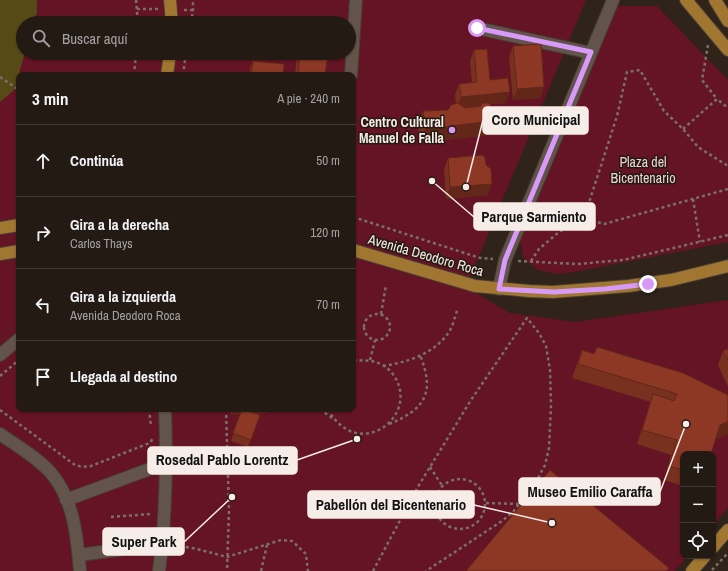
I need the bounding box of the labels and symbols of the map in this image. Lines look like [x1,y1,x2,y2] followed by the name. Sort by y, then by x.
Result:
[468,19,486,37] route start
[483,107,588,134] callout: Coro Municipal
[492,109,580,130] text: Coro Municipal
[359,113,445,147] place label: Centro Cultural Manuel de Falla
[447,125,457,135] marker: Centro Cultural Manuel de Falla
[610,153,676,187] park label: Plaza del Bicentenario
[474,203,595,230] callout: Parque Sarmiento
[481,206,587,227] text: Parque Sarmiento
[365,230,486,280] street label: Avenida Deodoro Roca
[639,275,657,293] route end
[148,447,297,474] callout: Rosedal Pablo Lorentz
[156,449,288,470] text: Rosedal Pablo Lorentz
[519,478,660,505] callout: Museo Emilio Caraffa
[527,481,653,502] text: Museo Emilio Caraffa
[308,491,474,518] callout: Pabellón del Bicentenario
[316,494,466,515] text: Pabellón del Bicentenario
[103,528,184,555] callout: Super Park
[112,531,177,552] text: Super Park

